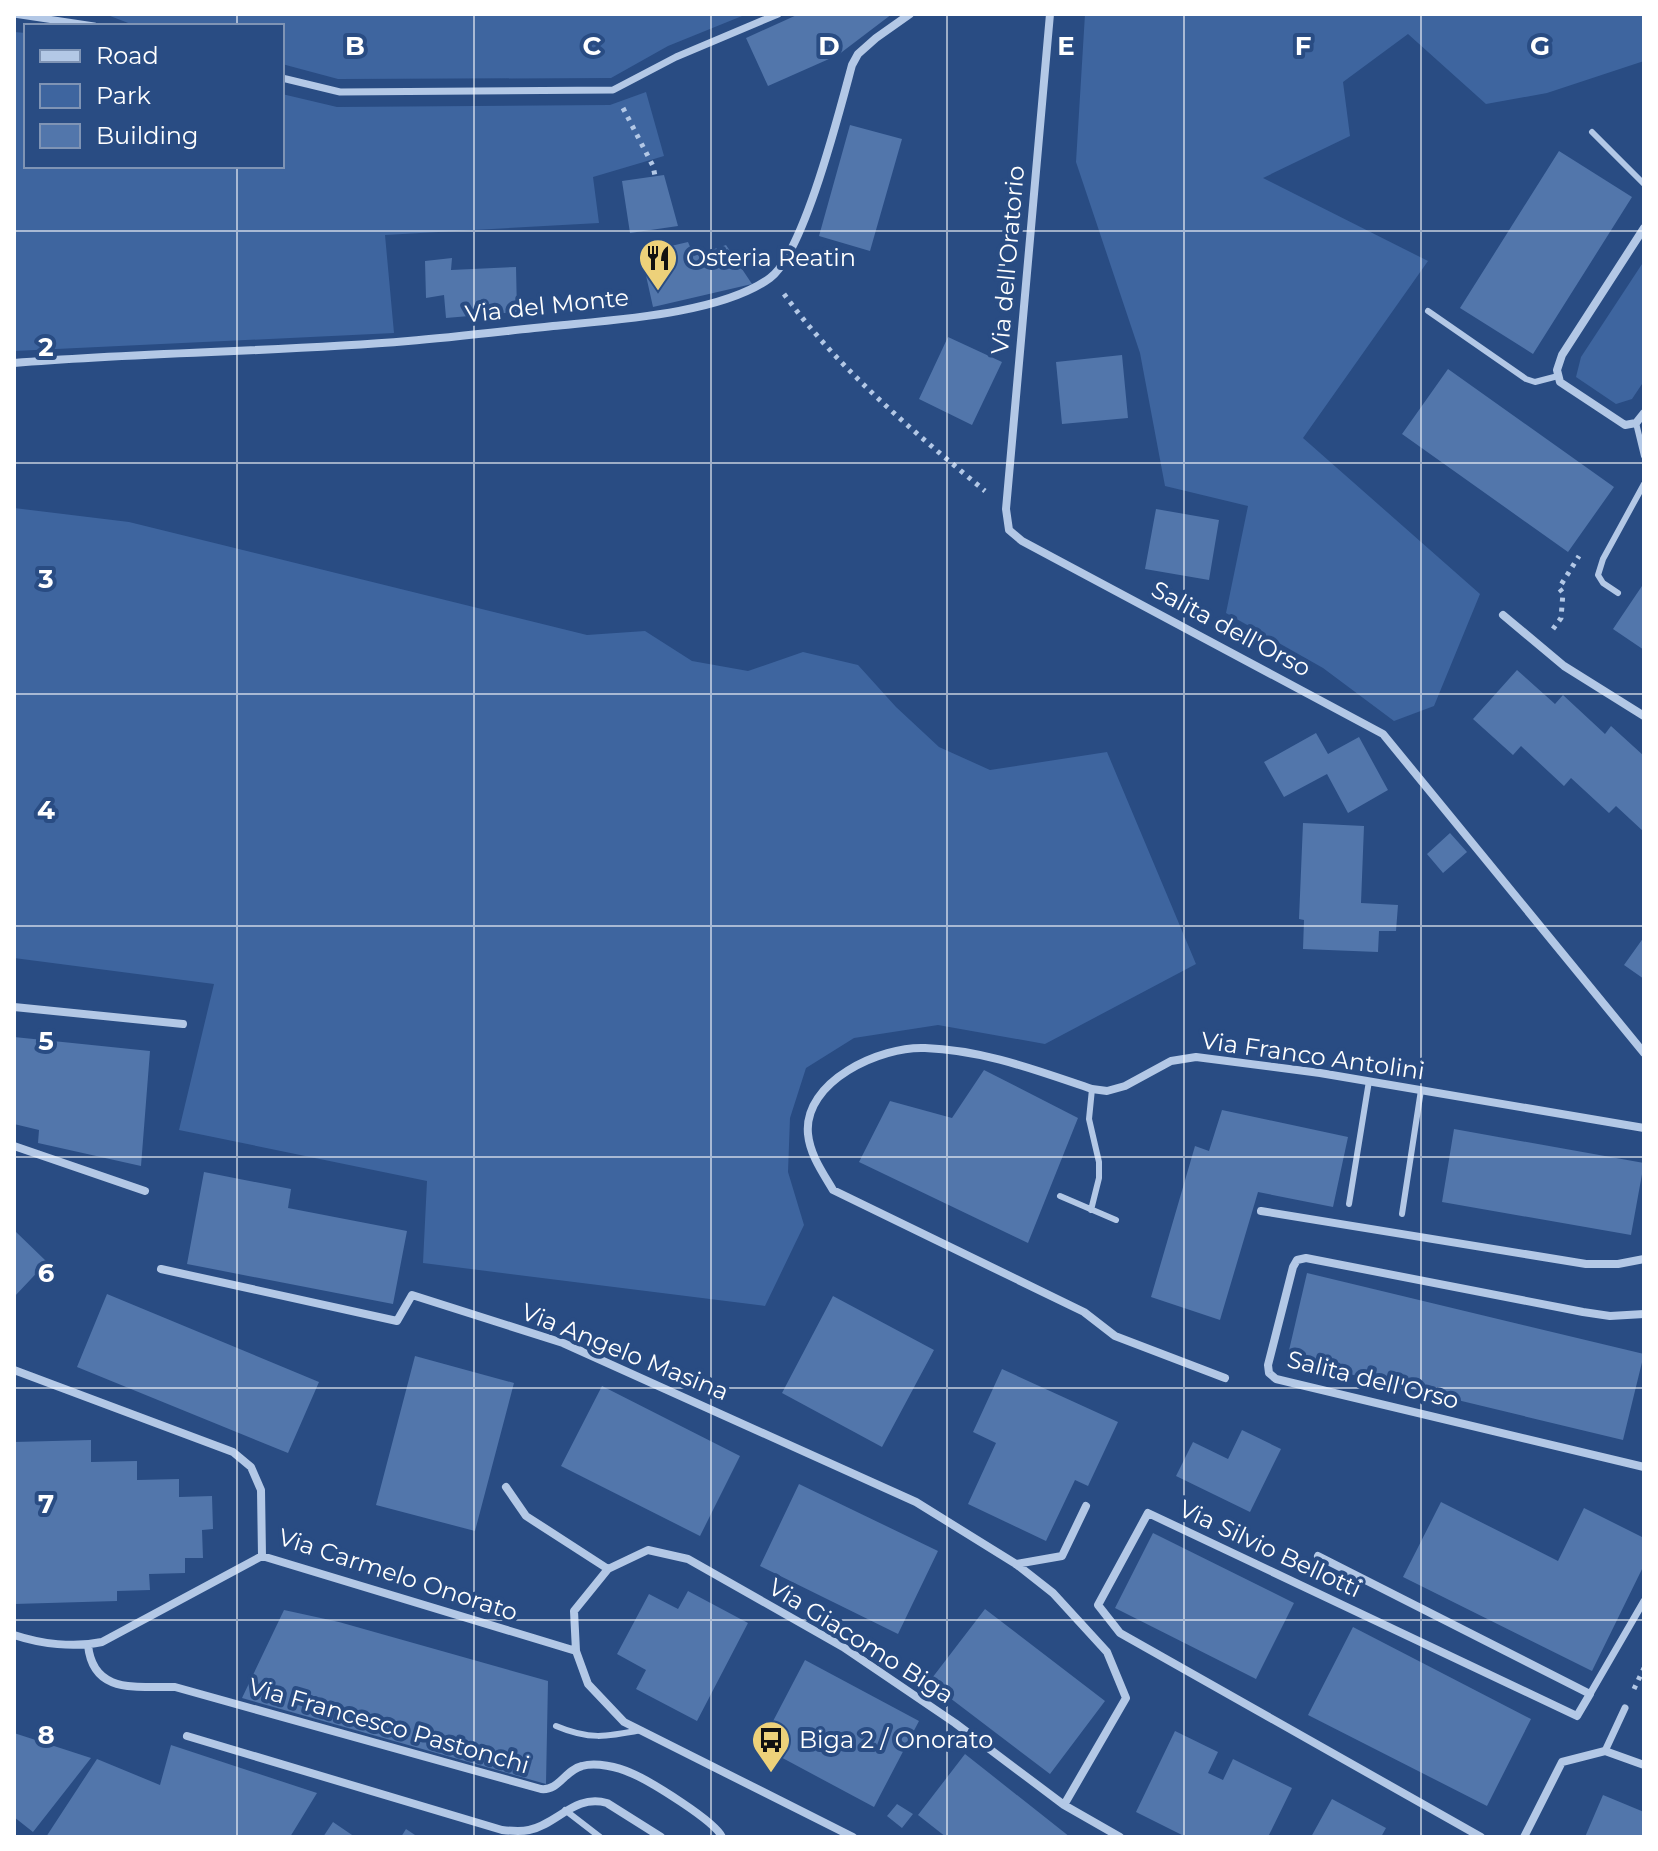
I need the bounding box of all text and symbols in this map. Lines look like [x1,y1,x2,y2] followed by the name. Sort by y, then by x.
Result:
[24,24,284,168] legend
[345,30,365,62] text: B
[583,30,602,62] text: C
[818,30,840,62] text: D
[1057,30,1075,62] text: E
[1295,30,1311,62] text: F
[1530,30,1550,62] text: G
[96,41,159,70] text: Road
[96,81,151,110] text: Park
[96,121,199,150] text: Building
[985,164,1030,356] street label: Via dell'Oratorio
[637,237,679,292] restaurant icon: Osteria Reatin
[686,243,856,272] place label: Osteria Reatin
[464,282,630,329] street label: Via del Monte
[38,331,54,363] text: 2
[37,563,54,595] text: 3
[1147,574,1316,683] street label: Salita dell'Orso
[37,794,55,826] text: 4
[38,1025,54,1057] text: 5
[1200,1025,1427,1086] street label: Via Franco Antolini
[38,1257,55,1289] text: 6
[517,1297,733,1406] street label: Via Angelo Masina
[1284,1344,1462,1415] street label: Salita dell'Orso
[38,1488,54,1520] text: 7
[1174,1494,1366,1604] street label: Via Silvio Bellotti
[275,1522,522,1627] street label: Via Carmelo Onorato
[763,1572,959,1709] street label: Via Giacomo Biga
[245,1672,533,1780] street label: Via Francesco Pastonchi
[37,1719,55,1751] text: 8
[750,1719,792,1774] bus stop icon: Biga 2 / Onorato
[799,1725,993,1754] place label: Biga 2 / Onorato

